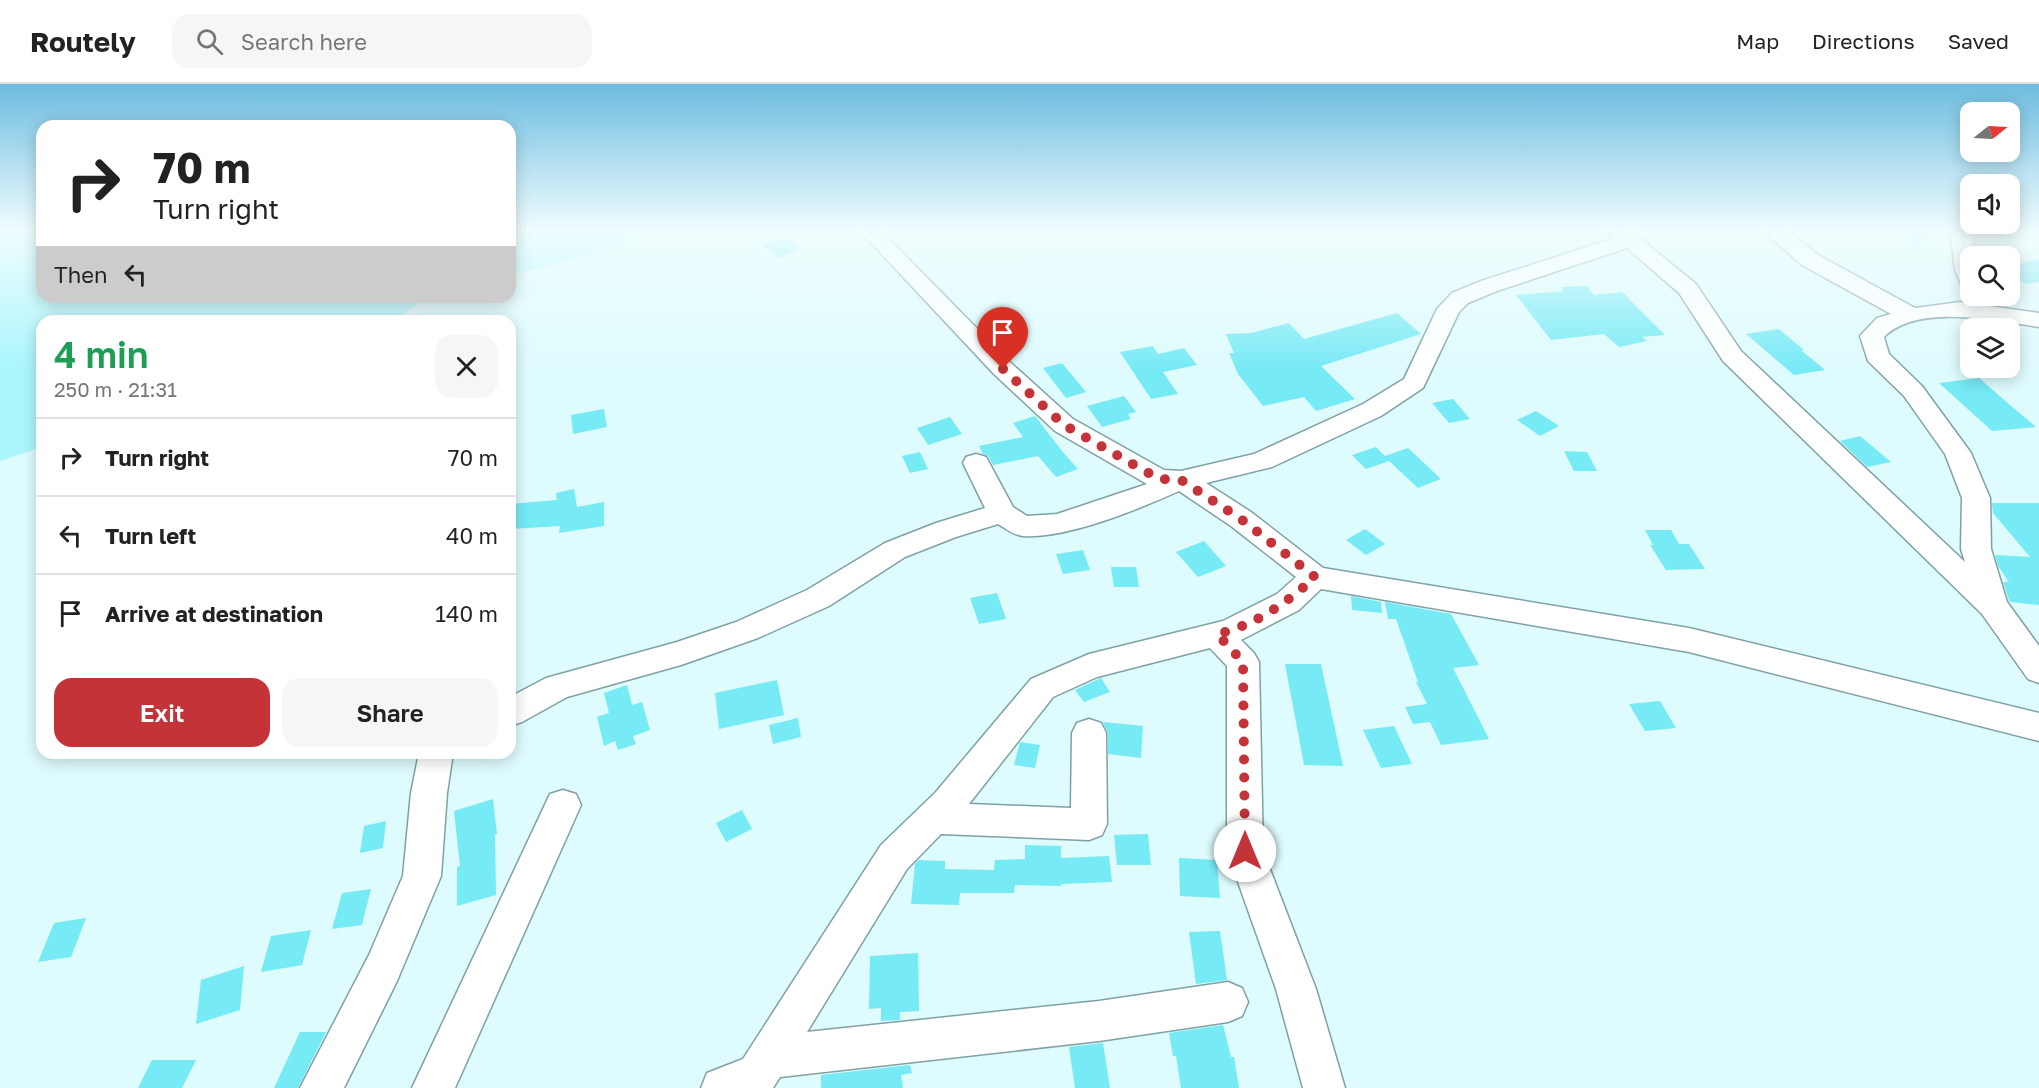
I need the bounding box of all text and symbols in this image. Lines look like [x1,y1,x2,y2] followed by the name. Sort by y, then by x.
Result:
[172,14,592,68] search box
[30,25,136,58] text: Routely
[193,25,226,58] icon: search
[241,28,367,55] text: Search here
[1736,28,1779,54] text: Map
[1812,28,1915,54] text: Directions
[1948,28,2009,54] text: Saved
[1960,102,2020,162] north arrow
[1960,102,2020,378] map controls
[153,142,250,192] text: 70 m
[54,144,132,222] icon: right
[1960,174,2020,234] button: sound
[153,193,279,225] text: Turn right
[1960,246,2020,306] button: search
[119,258,152,291] icon: left
[54,261,107,288] text: Then
[977,307,1028,369] pin
[986,316,1019,349] icon: arrive
[1960,318,2020,378] button: layers
[54,333,149,376] text: 4 min
[435,335,498,398] button: close
[54,377,177,401] text: 250 m · 21:31
[54,441,87,474] icon: right
[105,444,209,471] text: Turn right
[448,444,498,471] text: 70 m
[54,519,87,552] icon: left
[105,522,196,549] text: Turn left
[446,522,498,549] text: 40 m
[54,597,87,630] icon: arrive
[105,600,323,627] text: Arrive at destination
[435,600,498,627] text: 140 m
[54,678,270,747] button: Exit
[282,678,498,747] button: Share
[1213,819,1277,883] position arrow

